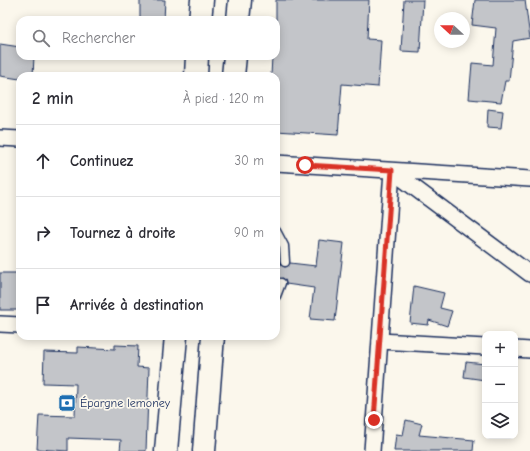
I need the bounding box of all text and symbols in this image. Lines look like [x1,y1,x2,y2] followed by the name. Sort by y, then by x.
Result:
[434,12,470,48] north arrow
[16,16,280,60] search box
[30,27,52,49] icon: search
[62,29,135,47] text: Rechercher
[32,89,73,108] text: 2 min
[183,91,264,106] text: À pied · 120 m
[32,150,54,172] icon: ahead
[70,152,133,170] text: Continuez
[234,153,264,168] text: 30 m
[296,156,314,174] route start
[32,222,54,244] icon: right
[70,224,175,242] text: Tournez à droite
[234,225,264,240] text: 90 m
[32,294,54,316] icon: arrive
[70,296,204,314] text: Arrivée à destination
[482,331,518,439] map controls
[482,331,518,367] button: +
[482,367,518,403] button: −
[57,393,77,413] bank icon: Épargne lemoney
[80,396,171,410] place label: Épargne lemoney
[482,403,518,439] button: layers
[365,411,383,429] route end

